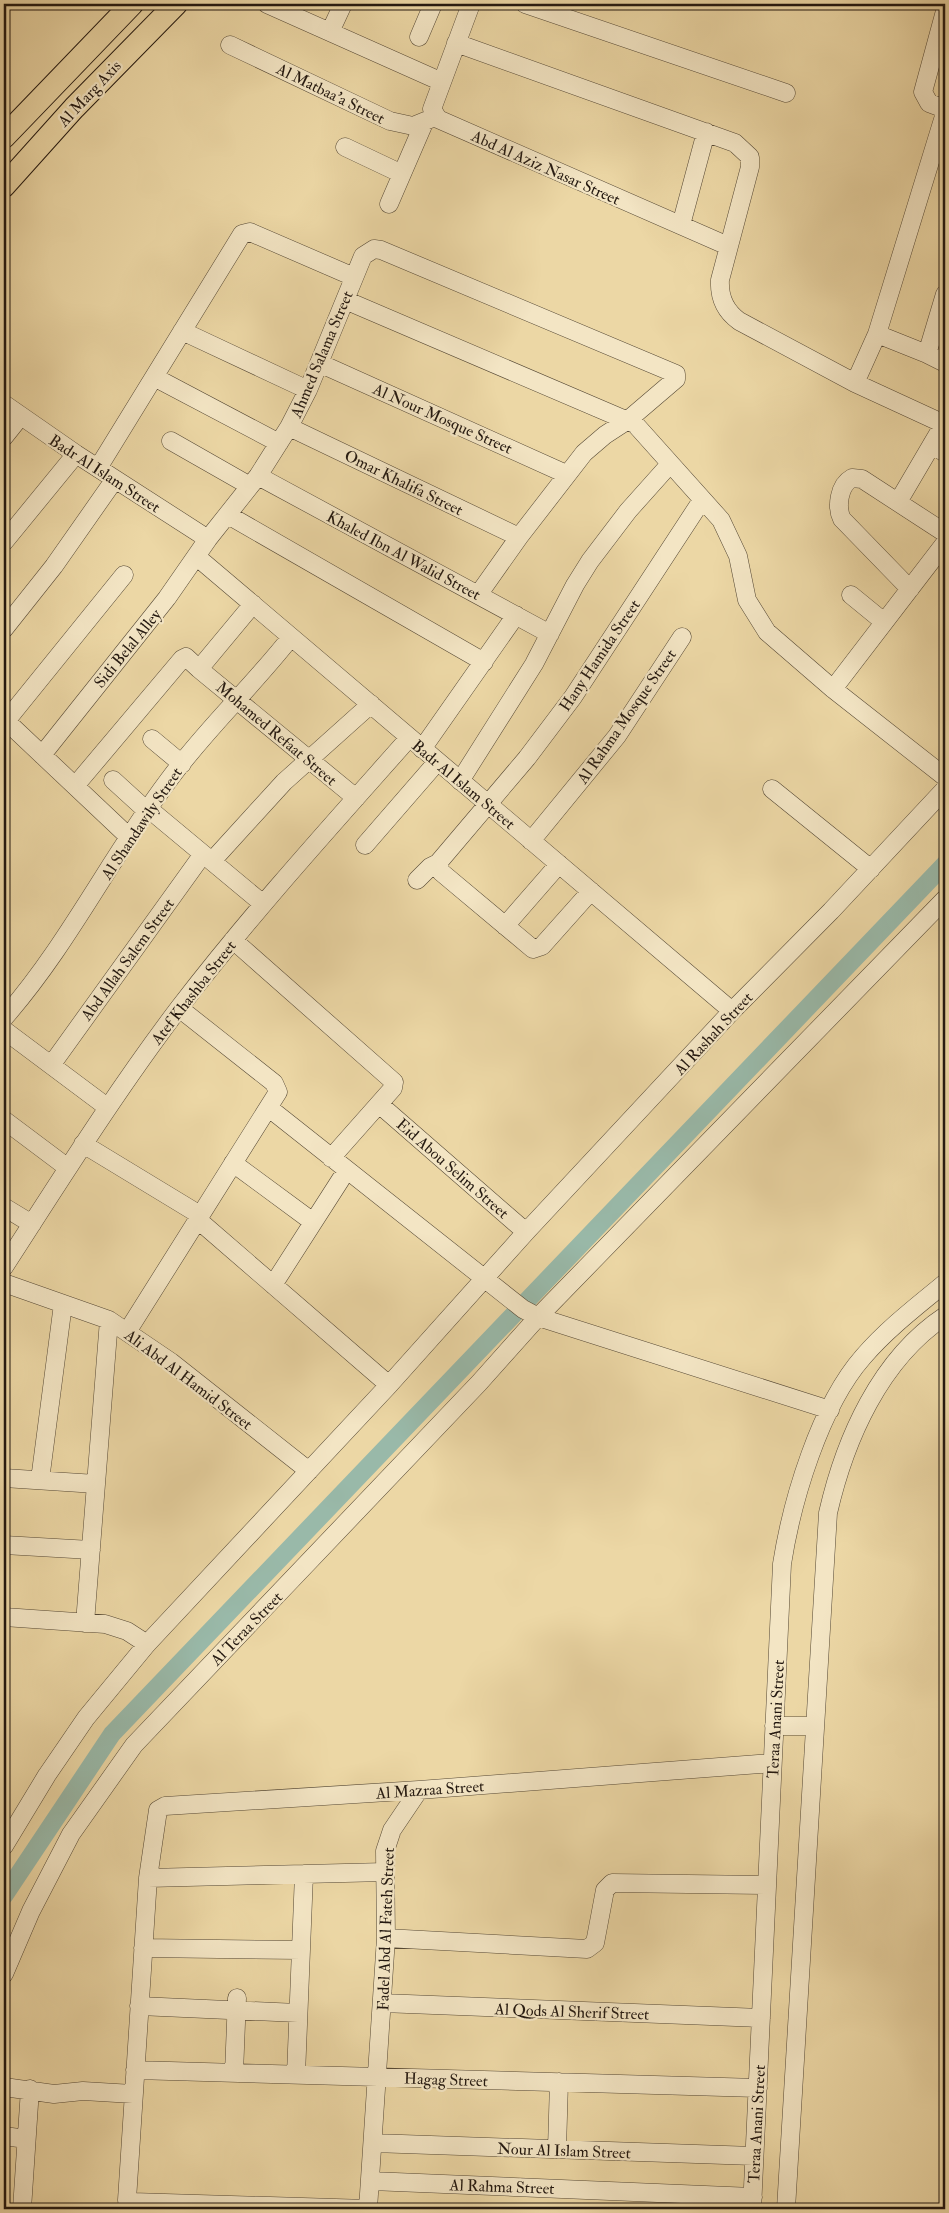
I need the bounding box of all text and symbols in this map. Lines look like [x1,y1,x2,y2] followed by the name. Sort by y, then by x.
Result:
[53,56,126,132] street label: Al Marg Axis
[272,59,388,129] street label: Al Matbaa'a Street
[467,126,623,210] street label: Abd Al Aziz Nasar Street
[286,288,358,422] street label: Ahmed Salama Street
[369,379,515,459] street label: Al Nour Mosque Street
[45,430,164,517] street label: Badr Al Islam Street
[341,446,466,520] street label: Omar Khalifa Street
[323,507,484,605] street label: Khaled Ibn Al Walid Street
[555,596,645,715] street label: Hany Hamida Street
[90,604,166,692] street label: Sidi Belal Alley
[572,645,681,789] street label: Al Rahma Mosque Street
[212,677,341,790] street label: Mohamed Refaat Street
[408,736,519,834] street label: Badr Al Islam Street
[96,764,187,884] street label: Al Shandawily Street
[76,894,179,1026] street label: Abd Allah Salem Street
[146,936,241,1050] street label: Atef Khashba Street
[669,988,757,1080] street label: Al Rashah Street
[392,1114,513,1223] street label: Eid Abou Selim Street
[120,1325,256,1434] street label: Ali Abd Al Hamid Street
[206,1588,287,1671] street label: Al Teraa Street
[763,1659,789,1779] street label: Teraa Anani Street
[374,1776,485,1804] street label: Al Mazraa Street
[373,1847,399,2011] street label: Fadel Abd Al Fateh Street
[493,1999,650,2025] street label: Al Qods Al Sherif Street
[744,2064,770,2184] street label: Teraa Anani Street
[404,2069,488,2091] street label: Hagag Street
[497,2139,631,2163] street label: Nour Al Islam Street
[448,2175,555,2199] street label: Al Rahma Street

